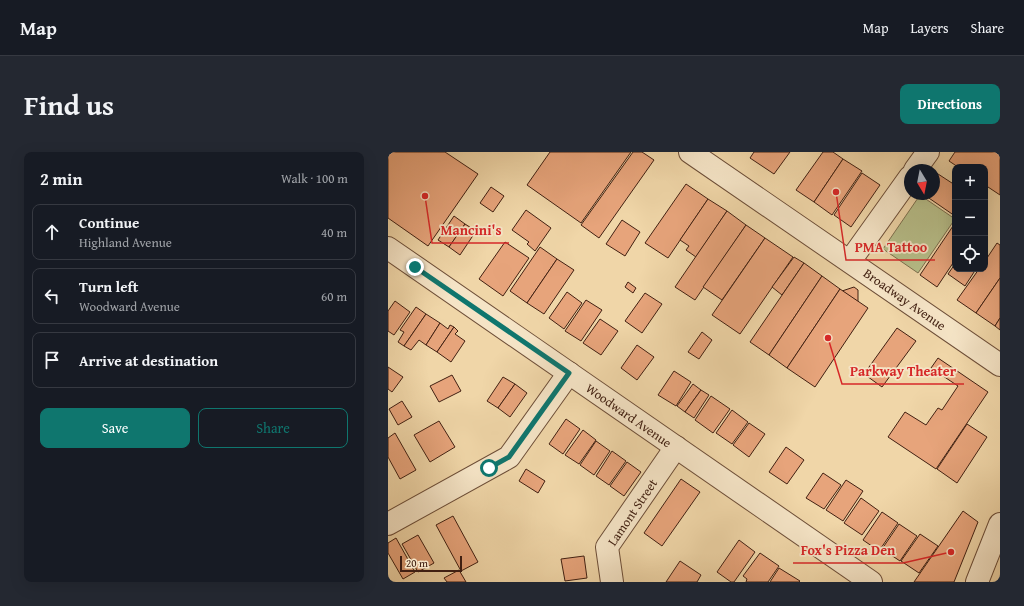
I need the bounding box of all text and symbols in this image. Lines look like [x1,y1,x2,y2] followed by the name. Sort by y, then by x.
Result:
[20,14,57,42] text: Map
[863,18,889,38] text: Map
[911,18,949,38] text: Layers
[971,18,1004,38] text: Share
[24,84,114,125] text: Find us
[900,84,1000,124] button: Directions
[904,164,940,200] north arrow
[952,164,988,272] map controls
[952,164,988,200] button: +
[40,166,82,191] text: 2 min
[281,169,348,188] text: Walk · 100 m
[952,200,988,236] button: −
[79,212,140,233] text: Continue
[432,217,509,243] callout: Mancini's
[441,220,501,240] text: Mancini's
[41,221,63,243] icon: ahead
[321,223,347,242] text: 40 m
[79,233,172,252] text: Highland Avenue
[846,234,935,260] callout: PMA Tattoo
[952,236,988,272] button: locate
[855,237,928,257] text: PMA Tattoo
[406,258,424,276] route end
[860,264,950,335] street label: Broadway Avenue
[79,276,138,297] text: Turn left
[41,285,63,307] icon: left
[321,287,347,306] text: 60 m
[79,297,180,316] text: Woodward Avenue
[41,349,63,371] icon: arrive
[79,350,218,371] text: Arrive at destination
[842,358,964,384] callout: Parkway Theater
[850,361,957,381] text: Parkway Theater
[582,379,675,452] street label: Woodward Avenue
[40,408,190,448] button: Save
[198,408,348,448] button: Share
[480,459,498,477] route start
[603,475,662,550] street label: Lamont Street
[793,537,903,563] callout: Fox's Pizza Den
[801,540,896,560] text: Fox's Pizza Den
[400,554,462,573] scale bar
[406,555,428,571] text: 20 m

